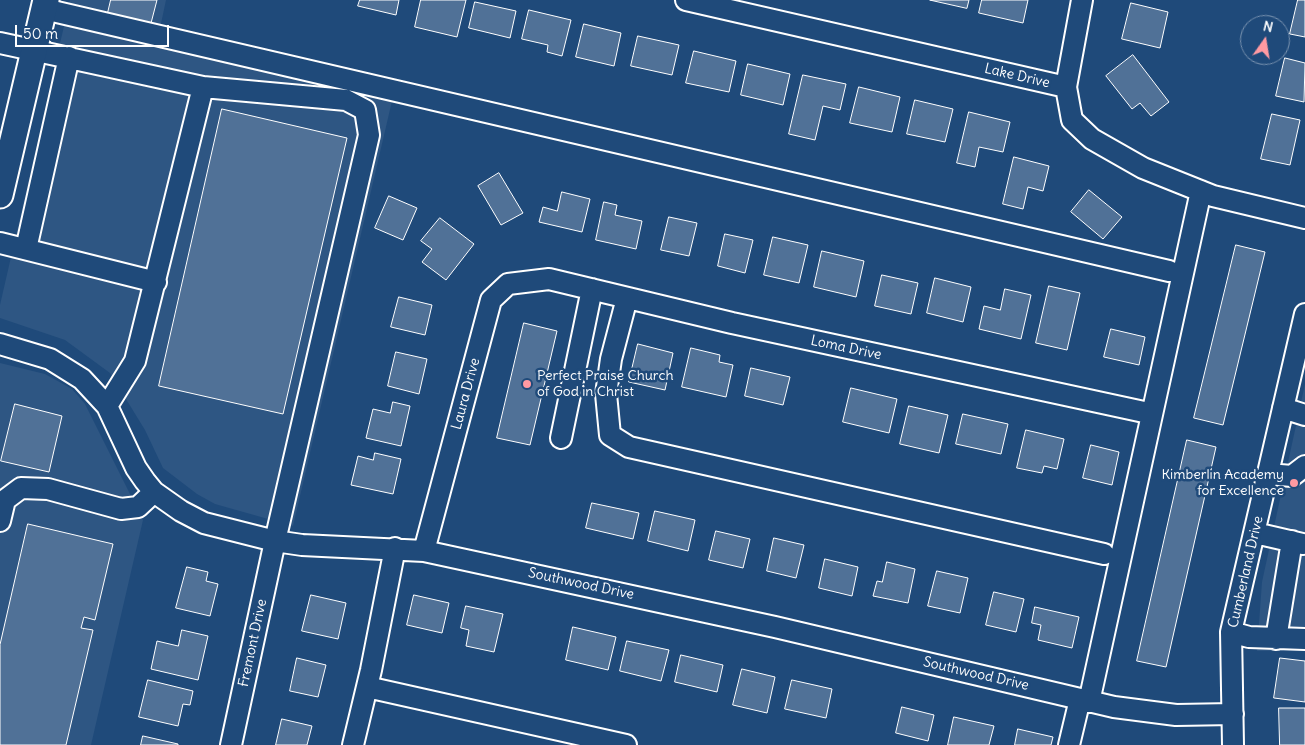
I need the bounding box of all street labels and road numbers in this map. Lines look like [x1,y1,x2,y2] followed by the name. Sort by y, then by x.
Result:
[983,60,1051,92] street label: Lake Drive
[809,332,883,364] street label: Loma Drive
[448,356,484,432] street label: Laura Drive
[1225,514,1267,630] street label: Cumberland Drive
[526,565,636,603] street label: Southwood Drive
[235,598,271,688] street label: Fremont Drive
[922,654,1030,694] street label: Southwood Drive

